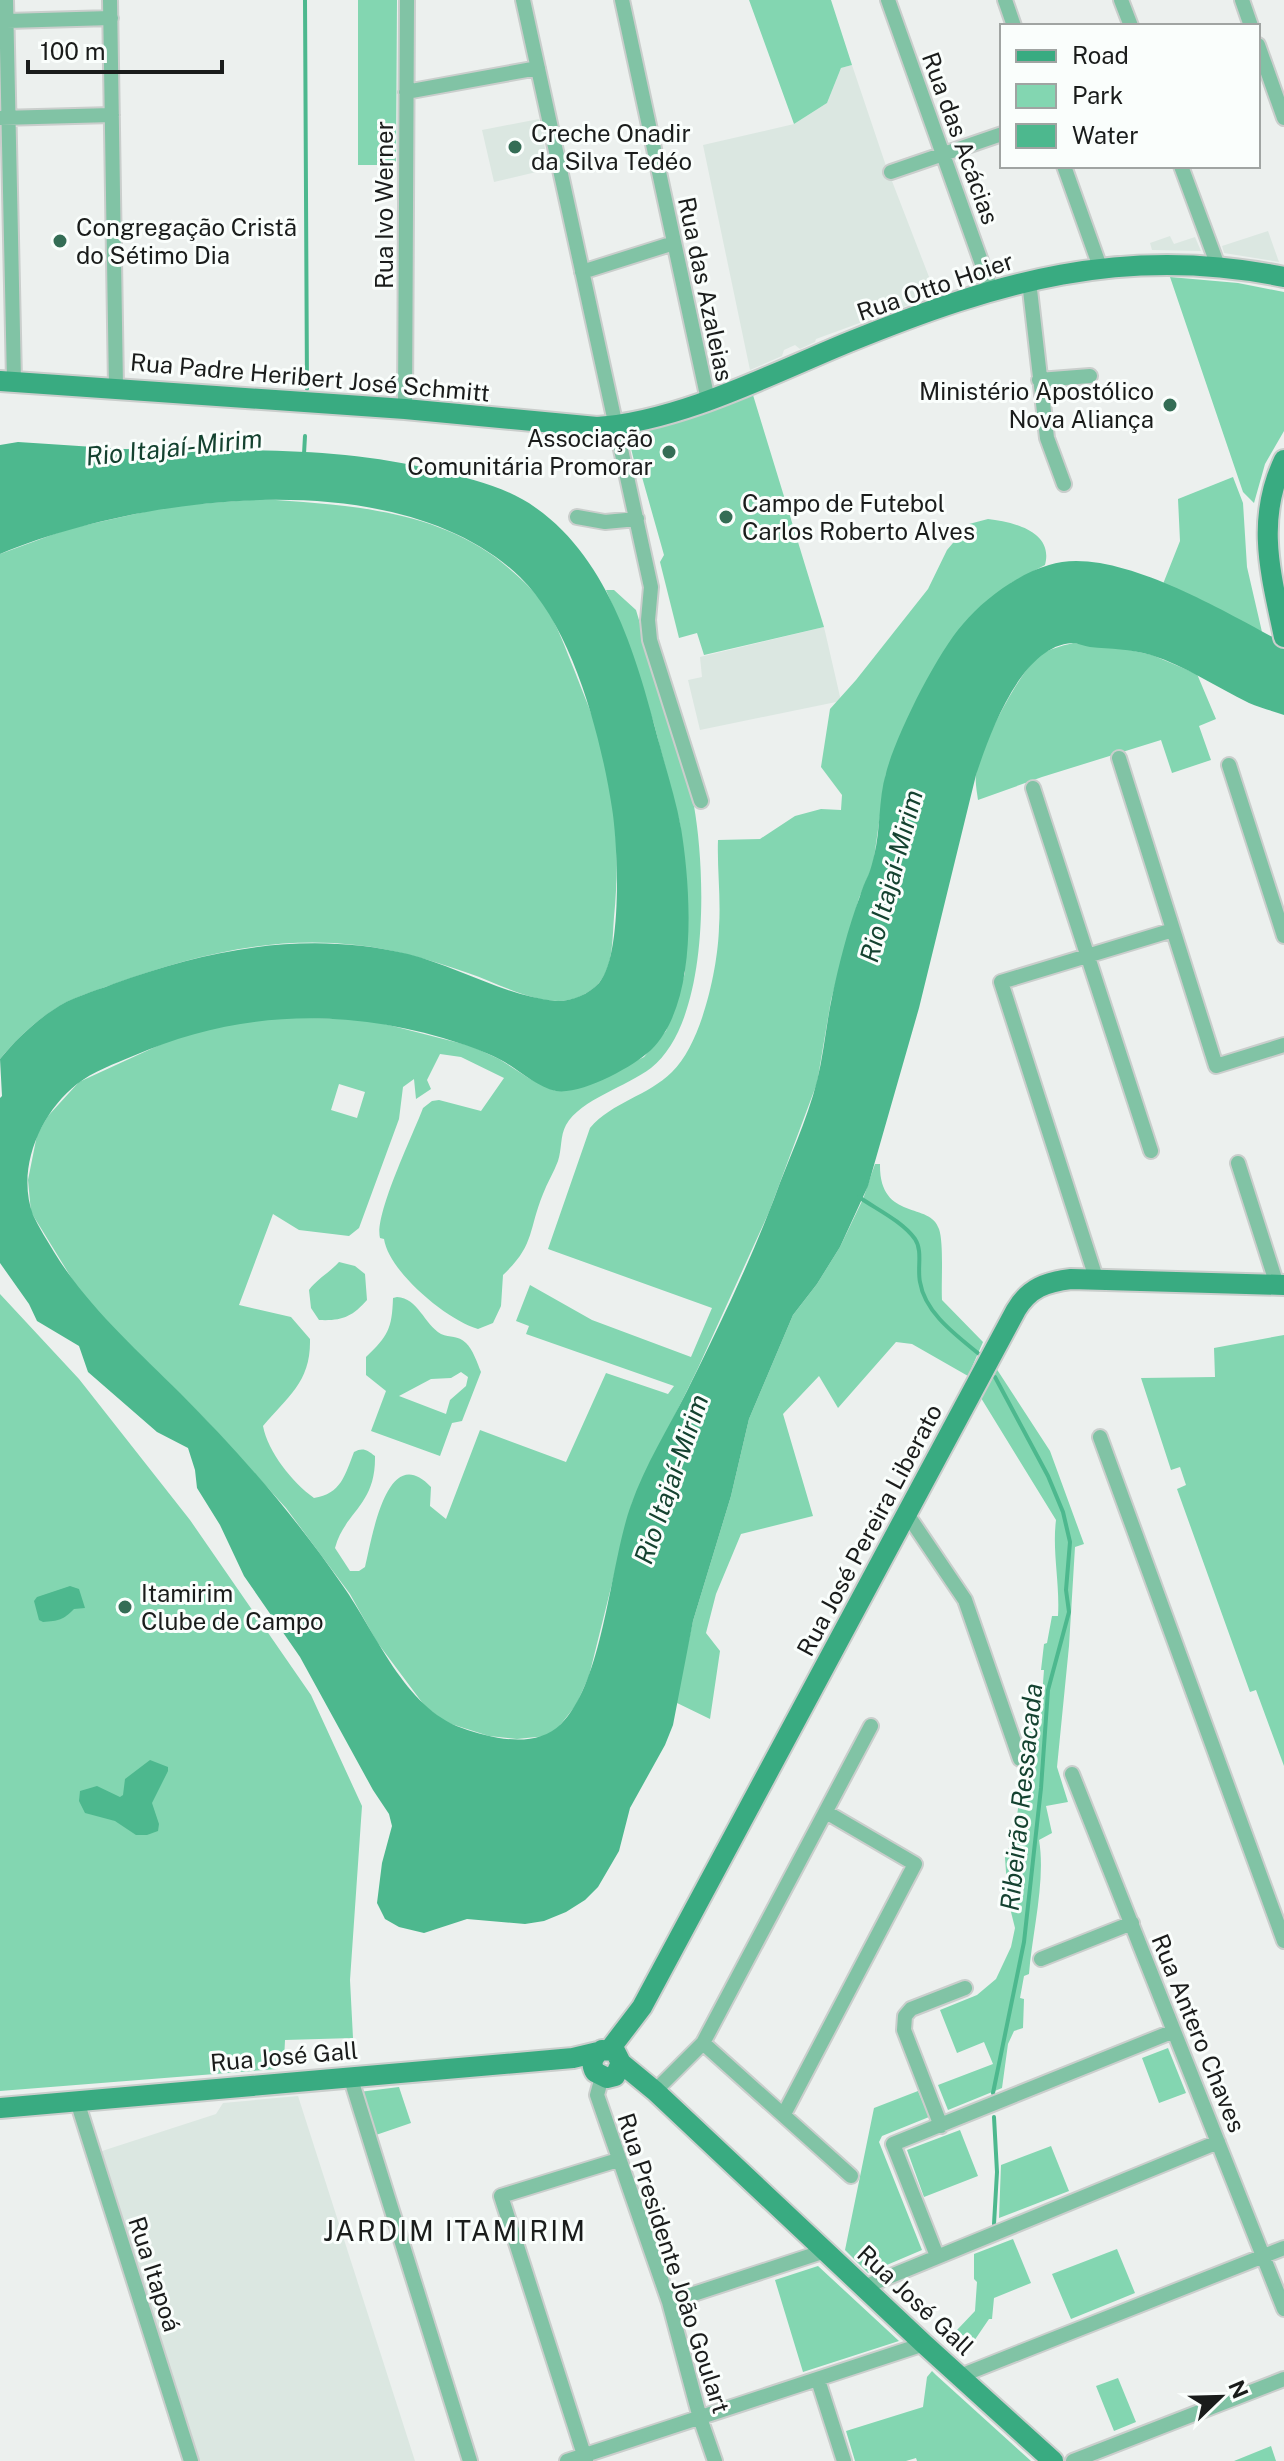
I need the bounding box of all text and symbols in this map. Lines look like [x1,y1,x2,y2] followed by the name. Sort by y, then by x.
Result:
[28,24,222,74] scale bar
[1000,24,1260,168] legend
[40,37,106,65] text: 100 m
[1072,41,1129,69] text: Road
[917,48,1005,228] street label: Rua das Acácias
[1072,81,1123,109] text: Park
[531,119,692,175] place label: Creche Onadir da Silva Tedéo
[370,121,398,289] street label: Rua Ivo Werner
[1072,121,1139,149] text: Water
[506,138,524,156] marker: Creche Onadir da Silva Tedéo
[673,194,739,384] street label: Rua das Azaleias
[76,213,297,269] place label: Congregação Cristã do Sétimo Dia
[51,232,69,250] marker: Congregação Cristã do Sétimo Dia
[853,246,1017,326] street label: Rua Otto Hoier
[129,347,491,407] street label: Rua Padre Heribert José Schmitt
[919,377,1154,433] place label: Ministério Apostólico Nova Aliança
[1161,396,1179,414] marker: Ministério Apostólico Nova Aliança
[84,422,264,472] water label: Rio Itajaí-Mirim
[407,424,653,480] place label: Associação Comunitária Promorar
[660,443,678,461] marker: Associação Comunitária Promorar
[742,489,975,545] place label: Campo de Futebol Carlos Roberto Alves
[717,508,735,526] marker: Campo de Futebol Carlos Roberto Alves
[853,786,929,966] water label: Rio Itajaí-Mirim
[627,1390,715,1568] water label: Rio Itajaí-Mirim
[791,1399,947,1661] street label: Rua José Pereira Liberato
[141,1579,324,1635] place label: Itamirim Clube de Campo
[116,1598,134,1616] marker: Itamirim Clube de Campo
[994,1682,1048,1912] water label: Ribeirão Ressacada
[1146,1930,1252,2136] street label: Rua Antero Chaves
[209,2036,359,2076] street label: Rua José Gall
[612,2109,736,2417] street label: Rua Presidente João Goulart
[123,2213,187,2335] street label: Rua Itapoá
[323,2214,587,2247] district label: JARDIM ITAMIRIM
[852,2239,980,2361] street label: Rua José Gall
[1180,2357,1260,2437] north arrow
[1223,2376,1254,2402] text: N

